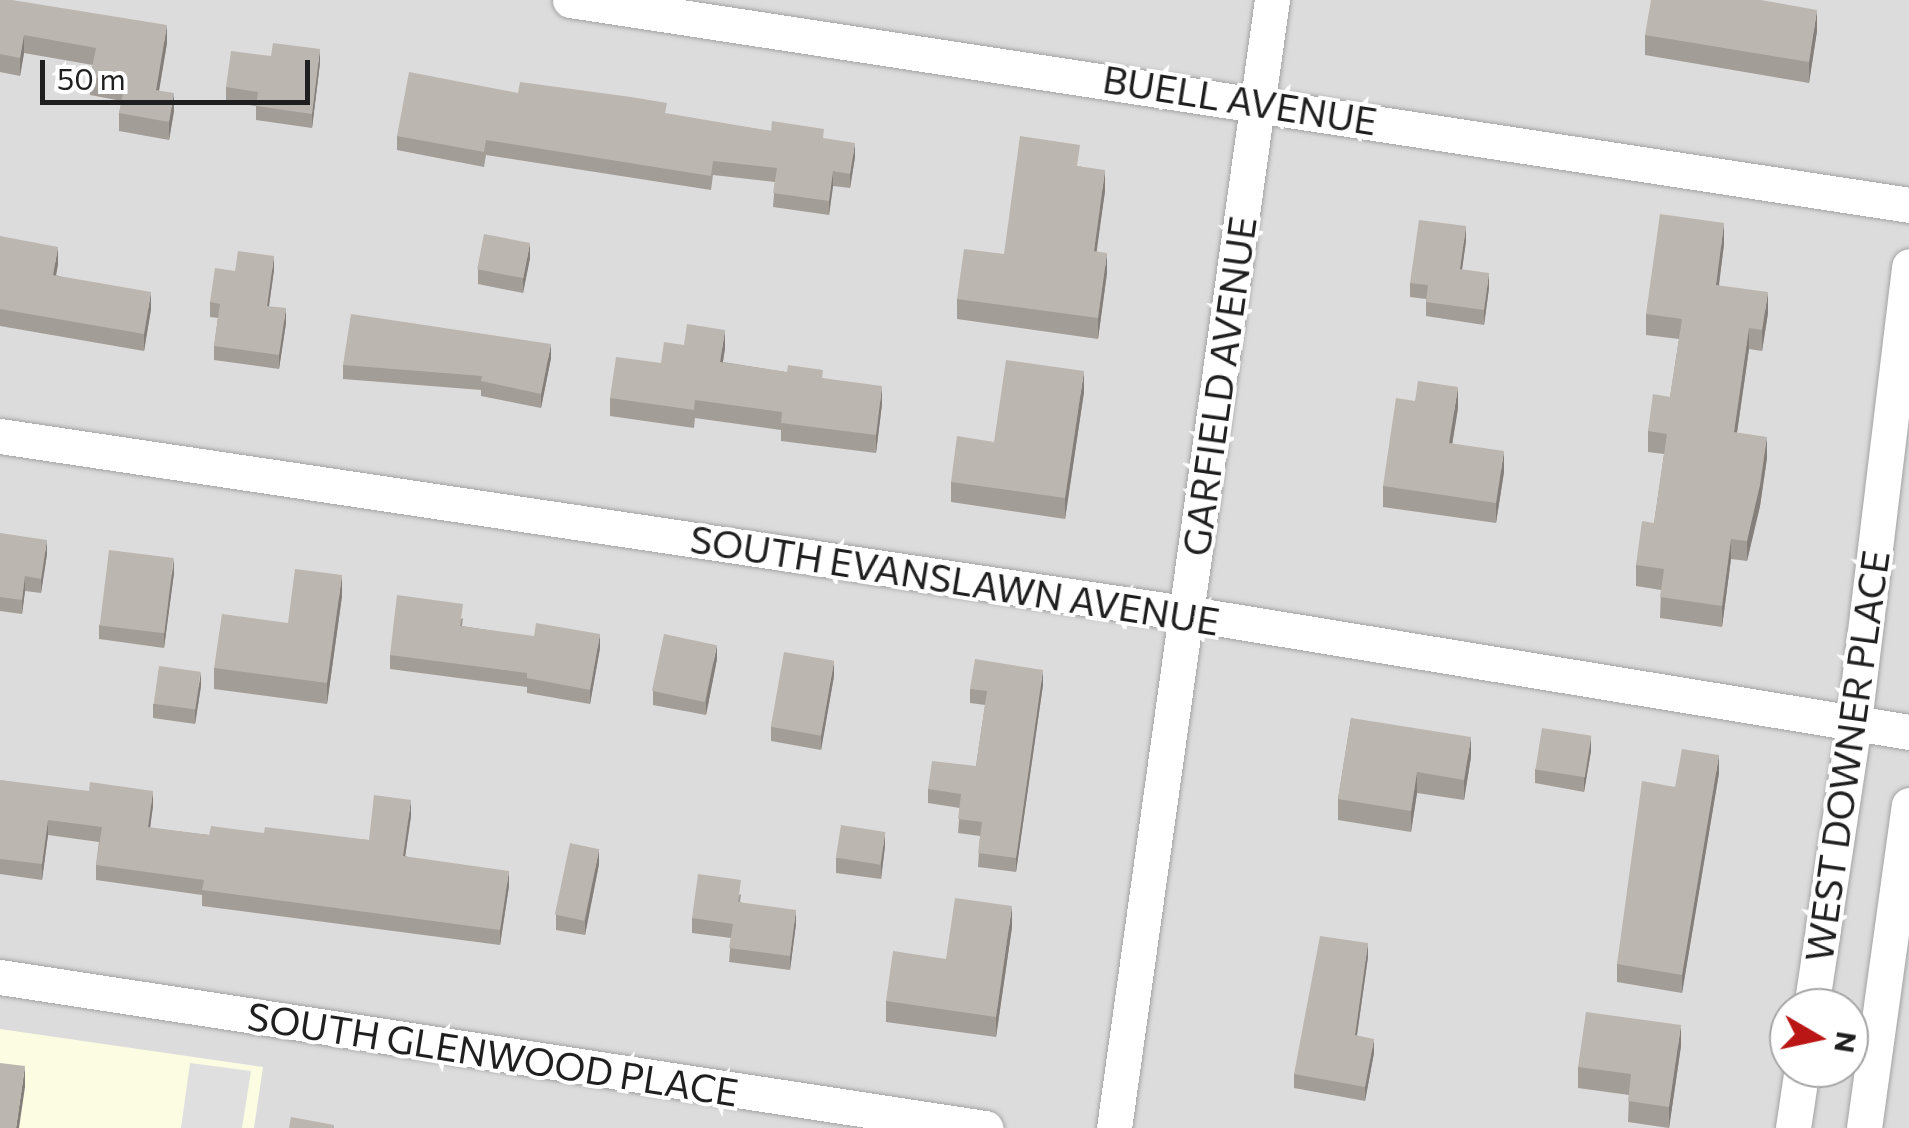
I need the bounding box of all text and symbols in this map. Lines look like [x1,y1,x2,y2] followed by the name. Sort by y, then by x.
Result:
[45,40,315,102] scale bar
[1100,55,1380,143] street label: BUELL AVENUE
[57,59,126,96] text: 50 m
[1172,213,1264,559] street label: GARFIELD AVENUE
[687,515,1223,643] street label: SOUTH EVANSLAWN AVENUE
[1795,547,1897,965] street label: WEST DOWNER PLACE
[1769,988,1869,1088] north arrow
[244,992,742,1114] street label: SOUTH GLENWOOD PLACE
[1828,1029,1865,1055] text: N

